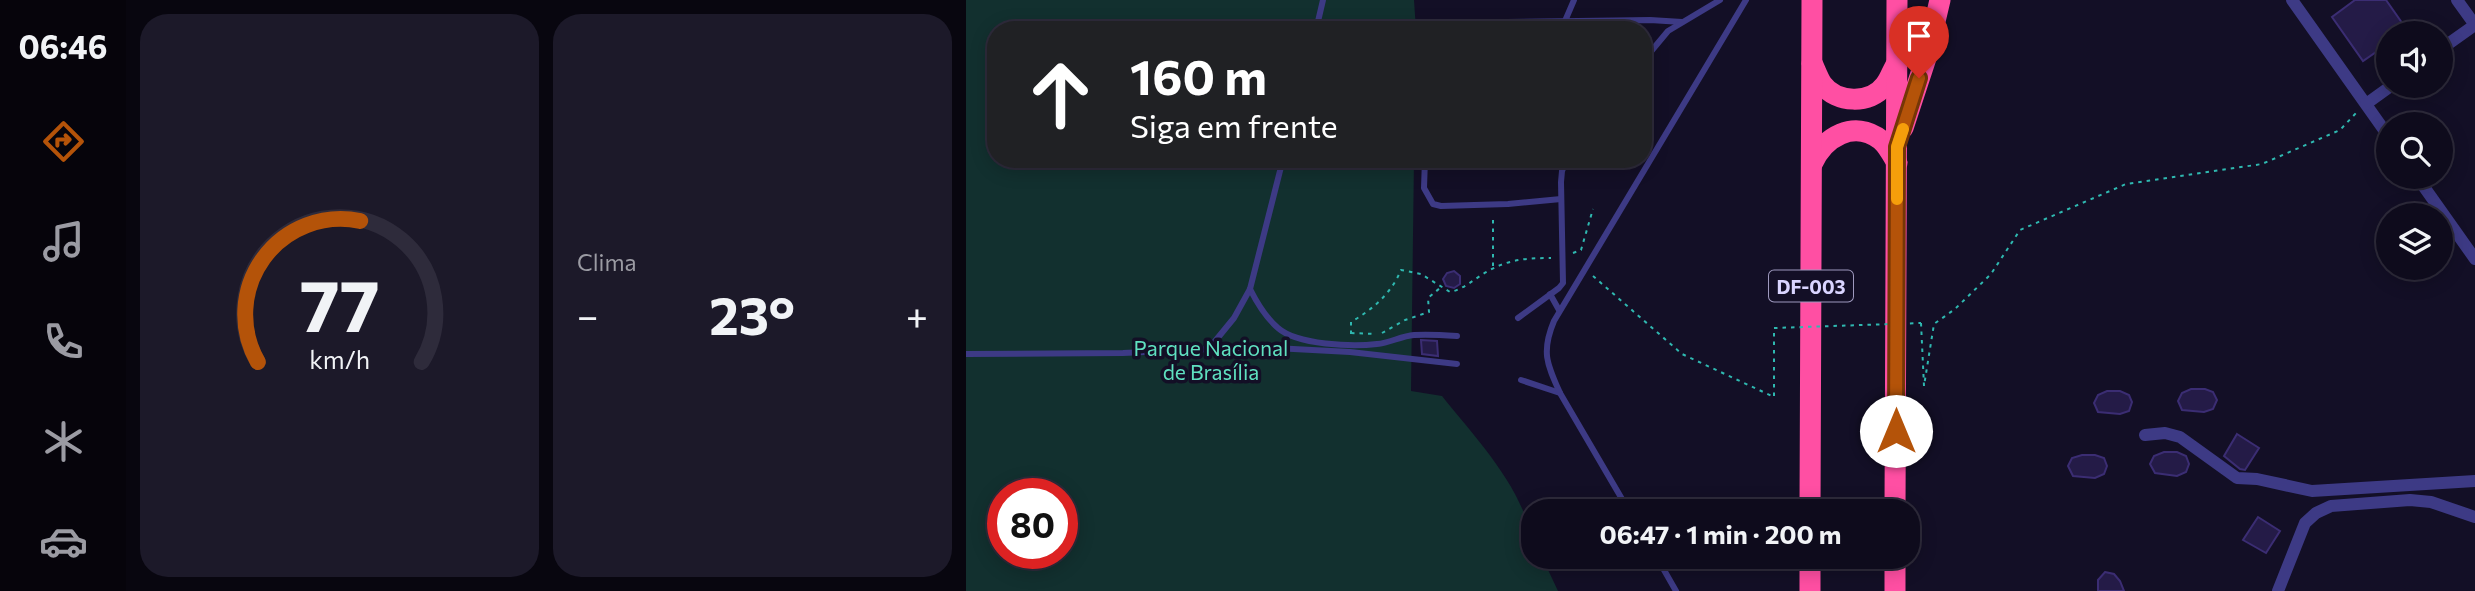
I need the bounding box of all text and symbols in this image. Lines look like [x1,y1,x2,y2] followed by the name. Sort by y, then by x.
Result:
[1889,6,1949,78] pin
[1900,17,1938,55] icon: arrive
[2376,21,2453,280] map controls
[2376,21,2453,98] button: sound
[19,26,107,66] text: 06:46
[1130,45,1267,105] text: 160 m
[1015,49,1106,140] icon: ahead
[1130,105,1338,145] text: Siga em frente
[2376,112,2453,189] button: search
[39,117,88,166] icon: directions
[2376,203,2453,280] button: layers
[39,217,88,266] icon: music
[577,248,637,276] text: Clima
[299,258,380,347] text: 77
[1769,270,1853,302] road number: DF-003
[709,282,795,346] text: 23°
[577,291,599,338] text: −
[906,291,928,338] text: +
[39,317,88,366] icon: phone
[1134,335,1288,384] park label: Parque Nacional de Brasília
[309,343,370,373] text: km/h
[1859,394,1933,468] position arrow
[39,417,88,466] icon: climate
[987,478,1078,569] speed limit sign: 80
[39,517,88,566] icon: car
[1599,518,1842,549] text: 06:47 · 1 min · 200 m

